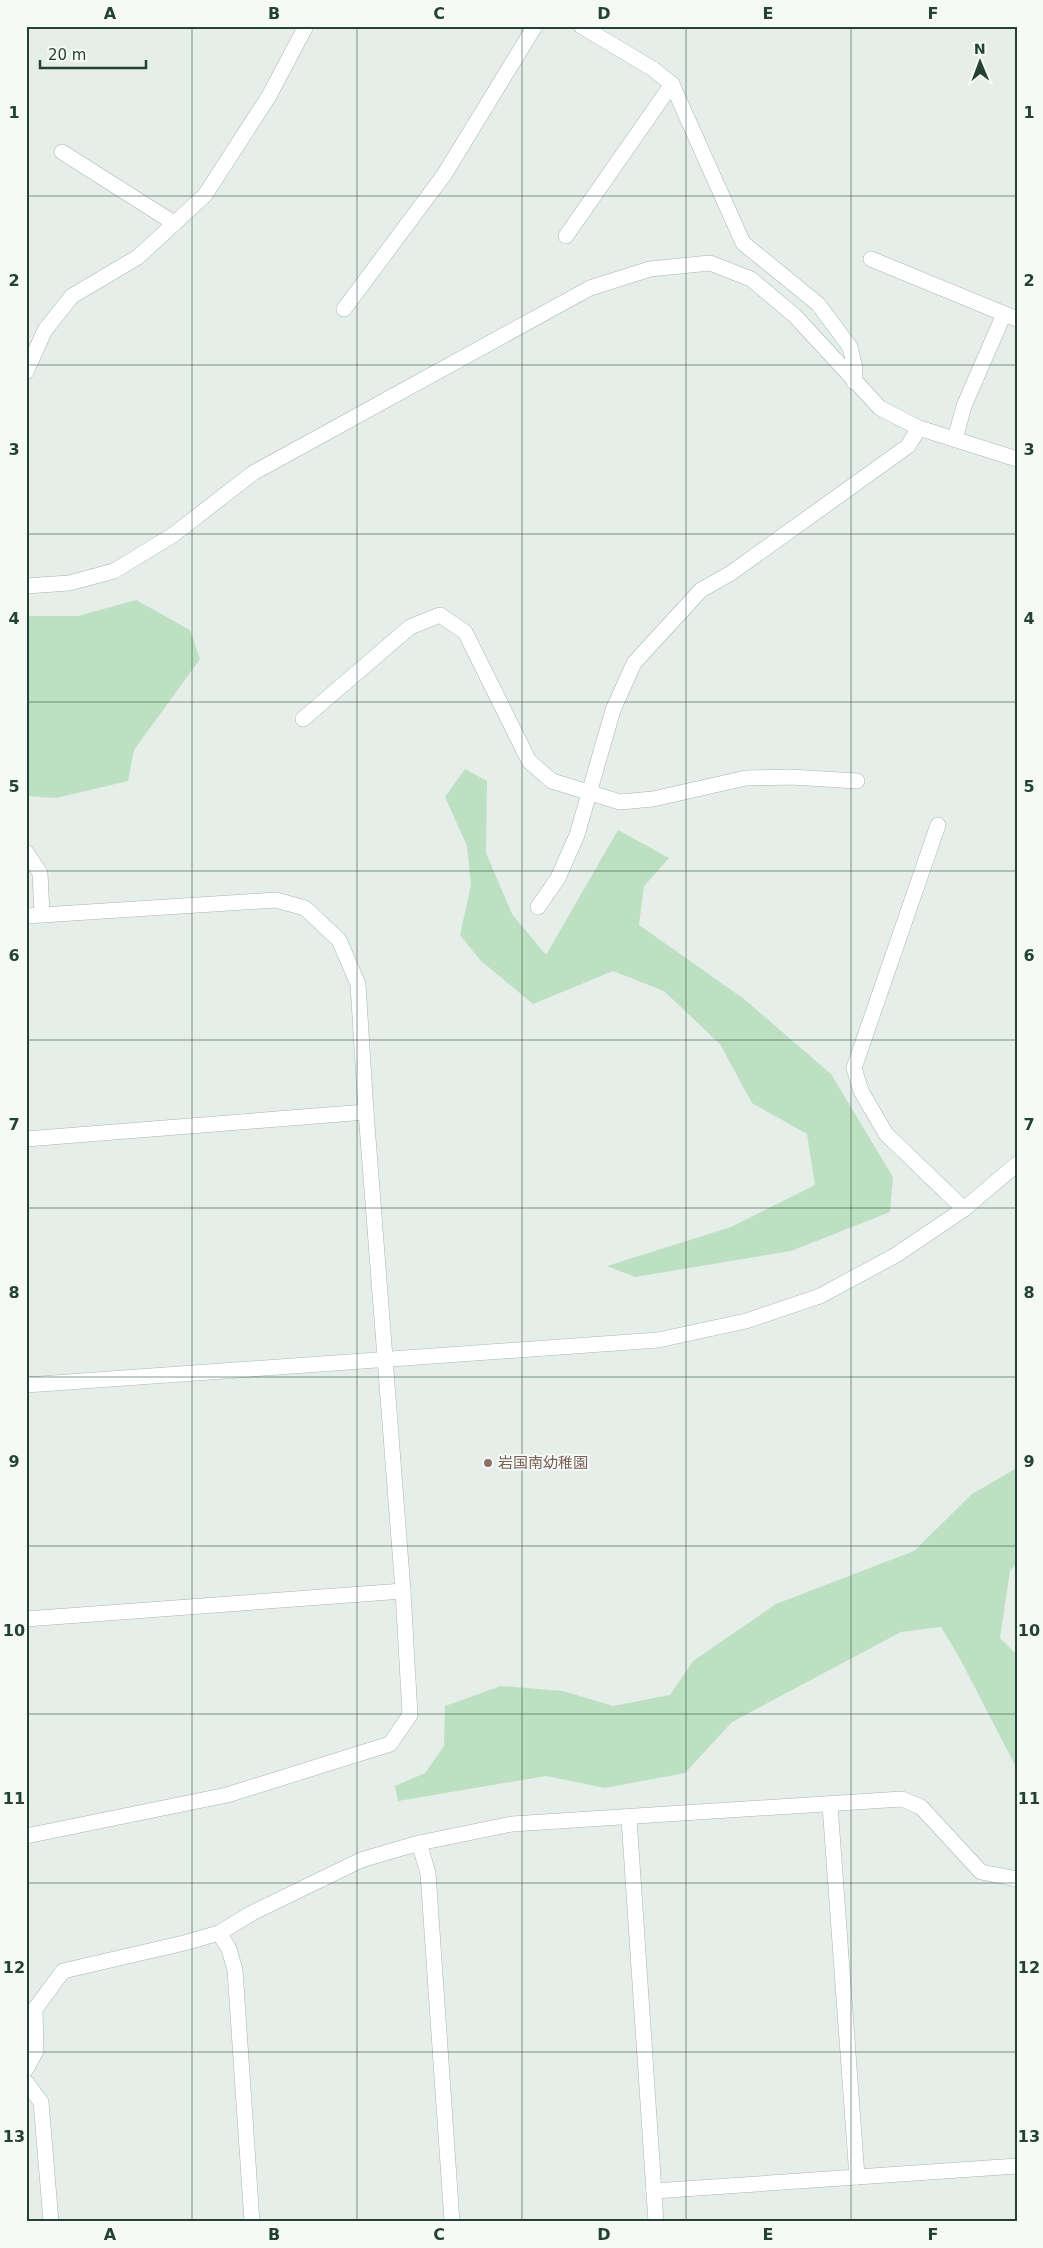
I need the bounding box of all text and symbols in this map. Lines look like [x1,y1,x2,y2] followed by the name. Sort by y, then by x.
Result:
[104,4,117,23] text: A
[268,4,280,23] text: B
[433,4,445,23] text: C
[597,4,611,23] text: D
[763,4,773,23] text: E
[928,4,938,23] text: F
[40,38,146,70] scale bar
[956,38,1006,88] north arrow
[974,41,986,57] text: N
[48,46,86,64] text: 20 m
[8,103,20,122] text: 1
[1023,103,1035,122] text: 1
[8,271,20,290] text: 2
[1023,271,1035,290] text: 2
[8,440,20,459] text: 3
[1023,440,1035,459] text: 3
[8,609,20,628] text: 4
[1023,609,1035,628] text: 4
[8,777,20,796] text: 5
[1023,777,1035,796] text: 5
[8,946,20,965] text: 6
[1023,946,1035,965] text: 6
[8,1115,20,1134] text: 7
[1023,1115,1035,1134] text: 7
[8,1283,20,1302] text: 8
[1023,1283,1035,1302] text: 8
[8,1452,20,1471] text: 9
[1023,1452,1035,1471] text: 9
[498,1454,588,1472] place label: 岩国南幼稚園
[482,1457,494,1469] marker: 岩国南幼稚園
[3,1621,25,1640] text: 10
[1018,1621,1040,1640] text: 10
[3,1789,25,1808] text: 11
[1018,1789,1040,1808] text: 11
[3,1958,25,1977] text: 12
[1018,1958,1040,1977] text: 12
[3,2127,25,2146] text: 13
[1018,2127,1040,2146] text: 13
[104,2225,117,2244] text: A
[268,2225,280,2244] text: B
[433,2225,445,2244] text: C
[597,2225,611,2244] text: D
[763,2225,773,2244] text: E
[928,2225,938,2244] text: F

